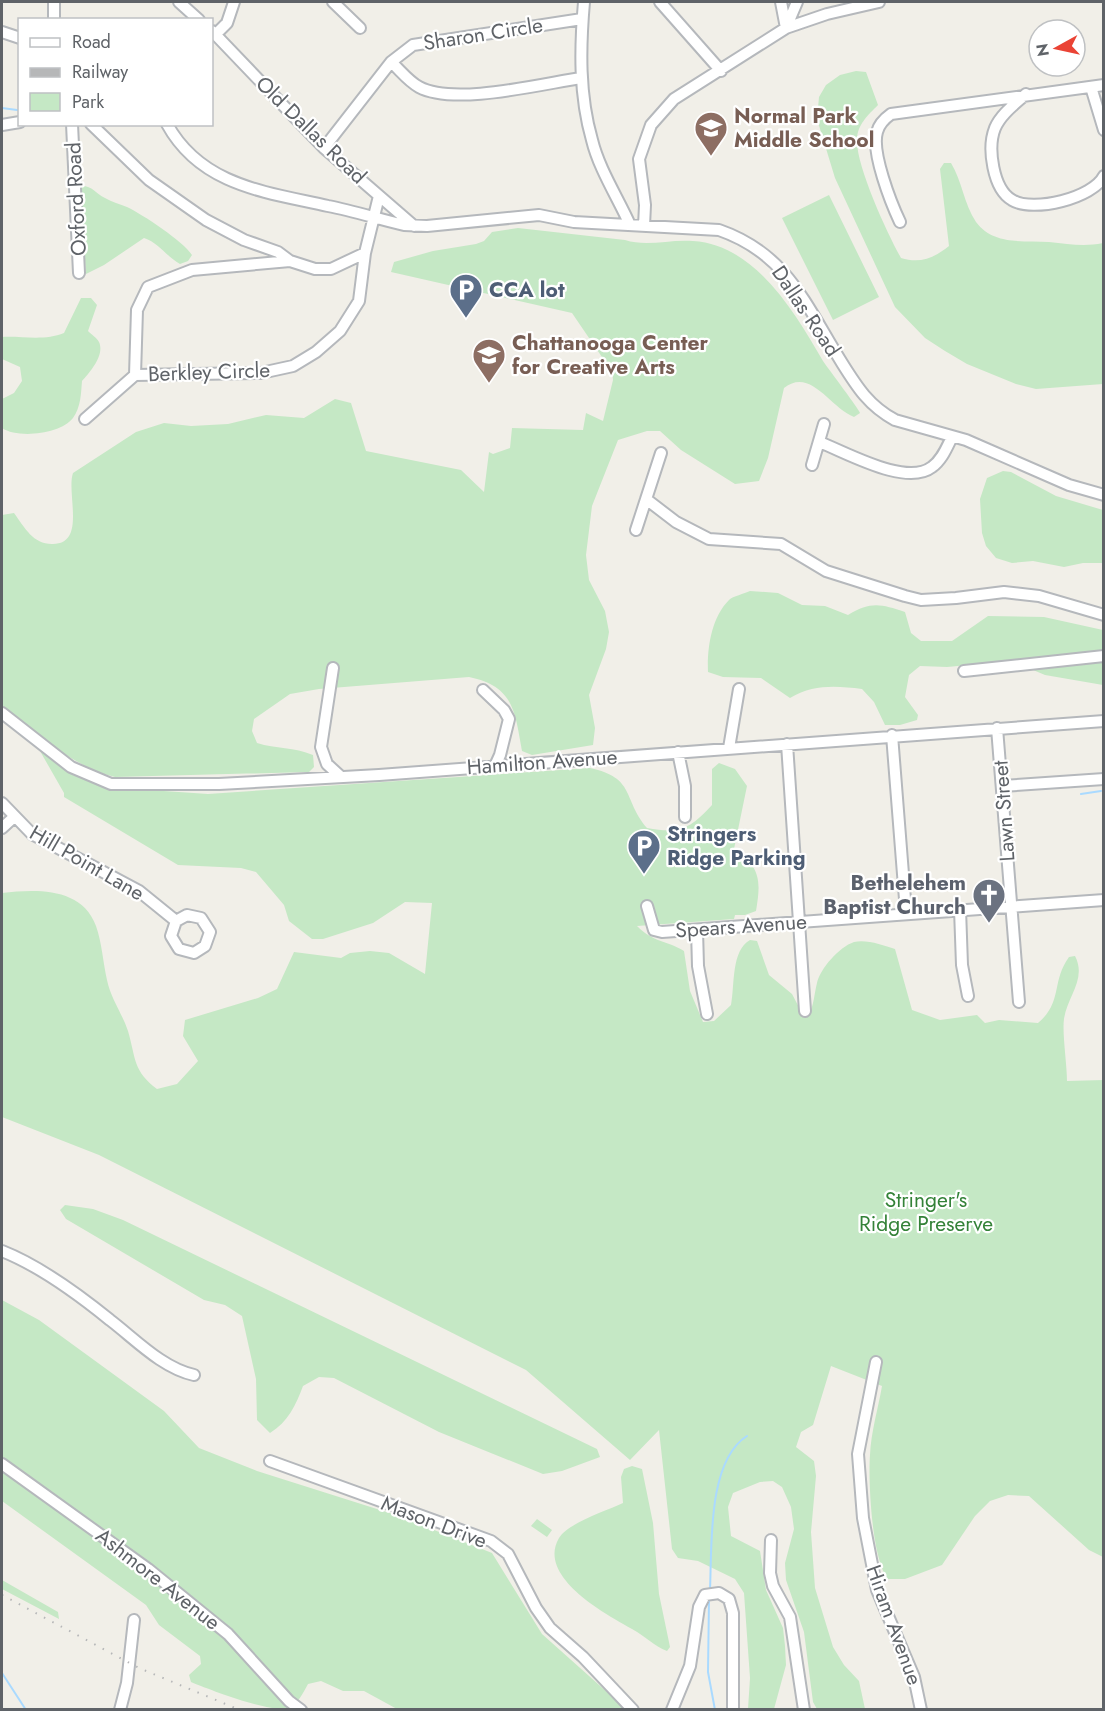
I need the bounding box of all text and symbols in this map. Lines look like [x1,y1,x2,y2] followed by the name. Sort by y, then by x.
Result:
[421,10,545,58] street label: Sharon Circle
[18,18,213,126] legend
[1027,18,1087,78] north arrow
[72,29,111,55] text: Road
[1030,42,1055,58] text: N
[72,59,128,85] text: Railway
[249,69,373,191] street label: Old Dallas Road
[72,89,104,115] text: Park
[734,101,874,155] place label: Normal Park Middle School
[693,110,729,157] school or university icon: Normal Park Middle School
[58,141,94,257] street label: Oxford Road
[764,259,848,363] street label: Dallas Road
[448,272,484,319] parking icon: CCA lot
[489,275,565,305] place label: CCA lot
[512,328,708,382] place label: Chattanooga Center for Creative Arts
[471,337,507,384] school or university icon: Chattanooga Center for Creative Arts
[147,355,271,389] street label: Berkley Circle
[466,742,619,782] street label: Hamilton Avenue
[986,759,1022,863] street label: Lawn Street
[24,818,150,908] street label: Hill Point Lane
[667,819,806,873] place label: Stringers Ridge Parking
[626,828,662,875] parking icon: Stringers Ridge Parking
[823,868,966,922] place label: Bethelehem Baptist Church
[971,877,1007,924] church icon: Bethelehem Baptist Church
[674,906,808,946] street label: Spears Avenue
[859,1185,993,1239] park label: Stringer's Ridge Preserve
[377,1488,491,1556] street label: Mason Drive
[89,1521,227,1637] street label: Ashmore Avenue
[858,1561,930,1689] street label: Hiram Avenue

